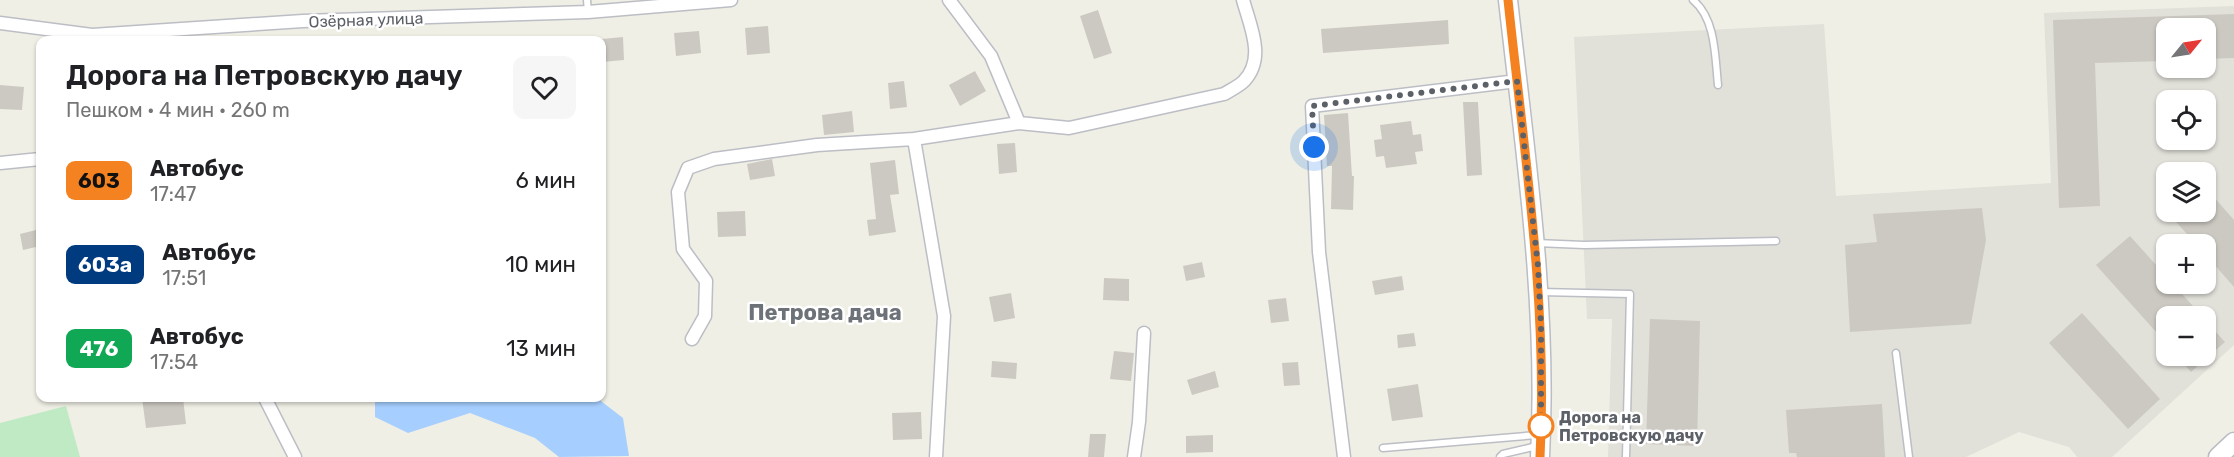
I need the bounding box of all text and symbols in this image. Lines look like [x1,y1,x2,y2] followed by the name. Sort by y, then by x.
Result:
[308,9,424,31] street label: Озёрная улица
[2156,18,2216,78] north arrow
[2156,18,2216,366] map controls
[513,56,576,119] button: heart
[66,59,463,92] text: Дорога на Петровскую дачу
[2156,90,2216,150] button: locate
[66,98,290,122] text: Пешком · 4 мин · 260 m
[1299,132,1329,162] your location
[150,155,244,182] text: Автобус
[2156,162,2216,222] button: layers
[516,167,576,194] text: 6 мин
[78,168,120,193] text: 603
[150,182,196,206] text: 17:47
[2156,234,2216,294] button: +
[162,239,256,266] text: Автобус
[505,251,576,278] text: 10 мин
[78,252,132,277] text: 603а
[162,266,206,290] text: 17:51
[748,299,902,326] district label: Петрова дача
[2156,306,2216,366] button: −
[150,323,244,350] text: Автобус
[506,335,576,362] text: 13 мин
[80,336,119,361] text: 476
[150,350,198,374] text: 17:54
[1559,408,1704,445] place label: Дорога на Петровскую дачу
[1528,413,1554,439] marker: Дорога на Петровскую дачу

